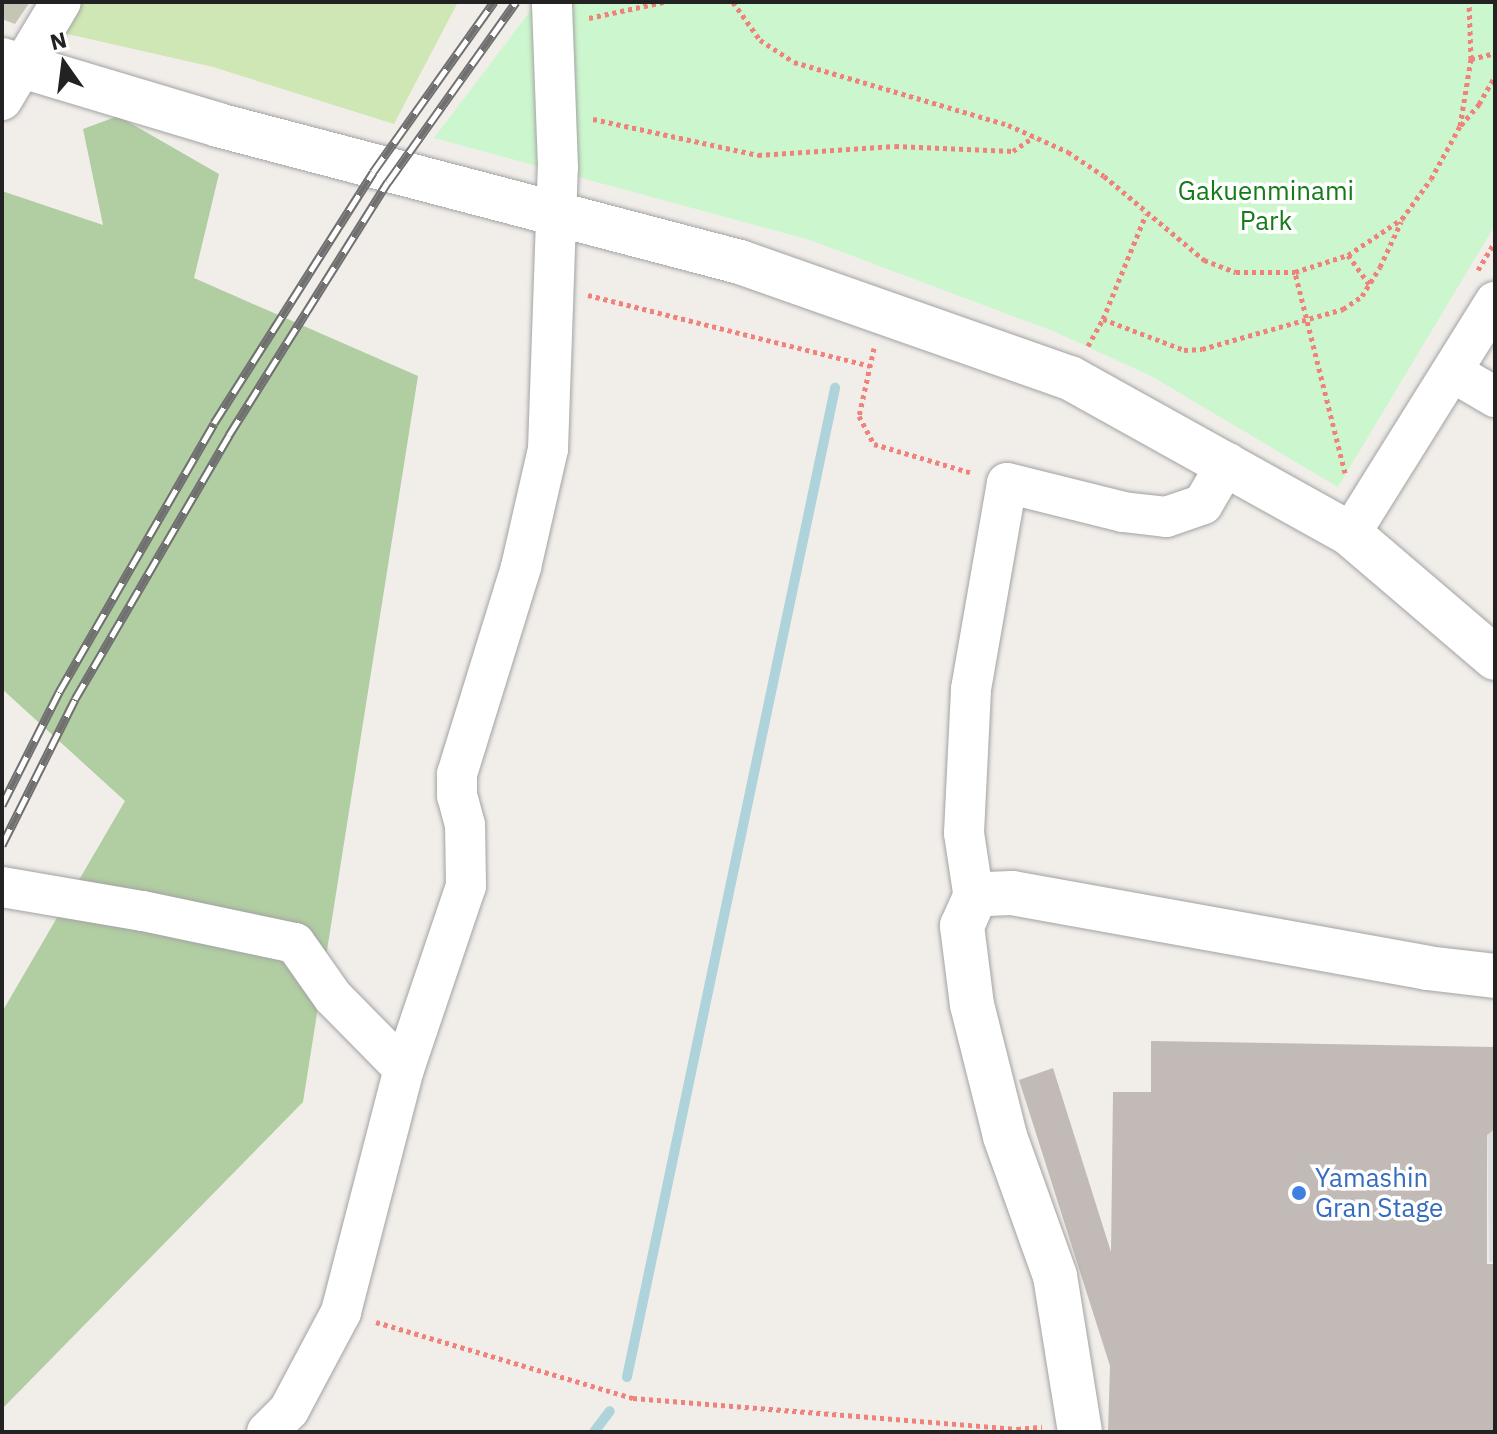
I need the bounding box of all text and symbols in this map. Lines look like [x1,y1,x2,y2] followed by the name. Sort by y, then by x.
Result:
[24,24,104,104] north arrow
[47,24,69,56] text: N
[1178,175,1354,236] park label: Gakuenminami Park
[1315,1162,1443,1224] place label: Yamashin Gran Stage
[1290,1184,1308,1202] marker: Yamashin Gran Stage

